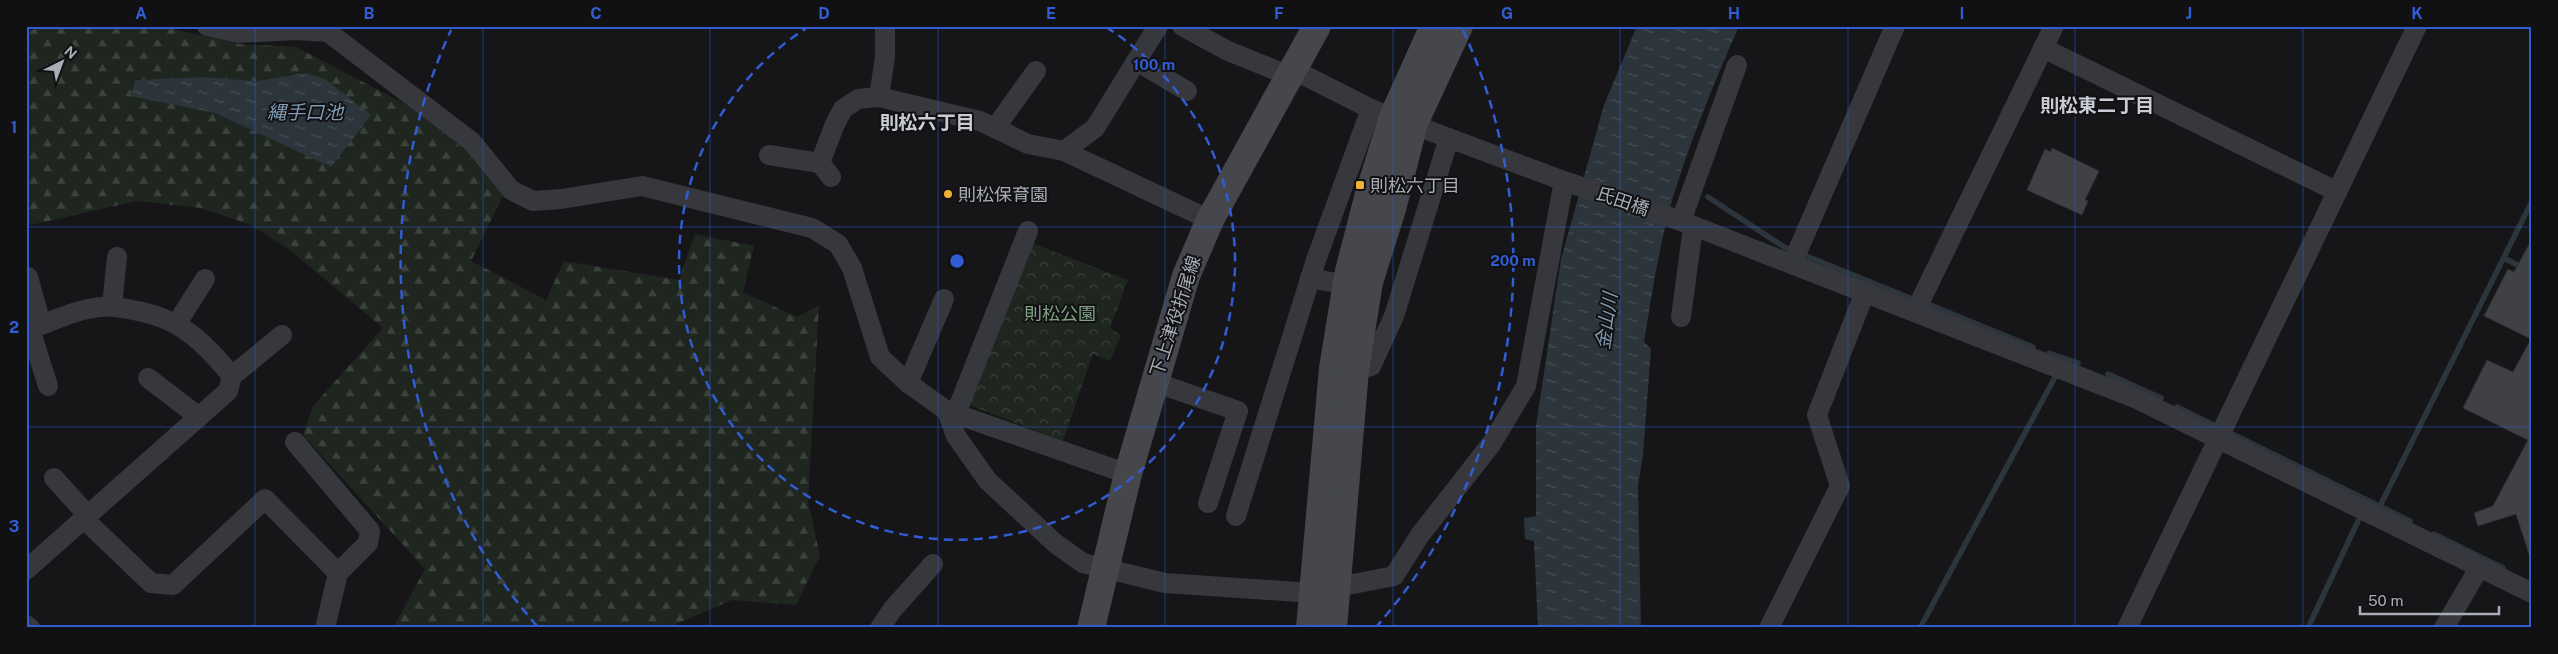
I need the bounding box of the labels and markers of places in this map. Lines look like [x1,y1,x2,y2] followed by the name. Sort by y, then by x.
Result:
[1370,175,1460,196] place label: 則松六丁目
[1354,179,1366,191] marker: 則松六丁目
[958,184,1048,205] place label: 則松保育園
[942,188,954,200] marker: 則松保育園
[948,252,966,270] centre of rings

